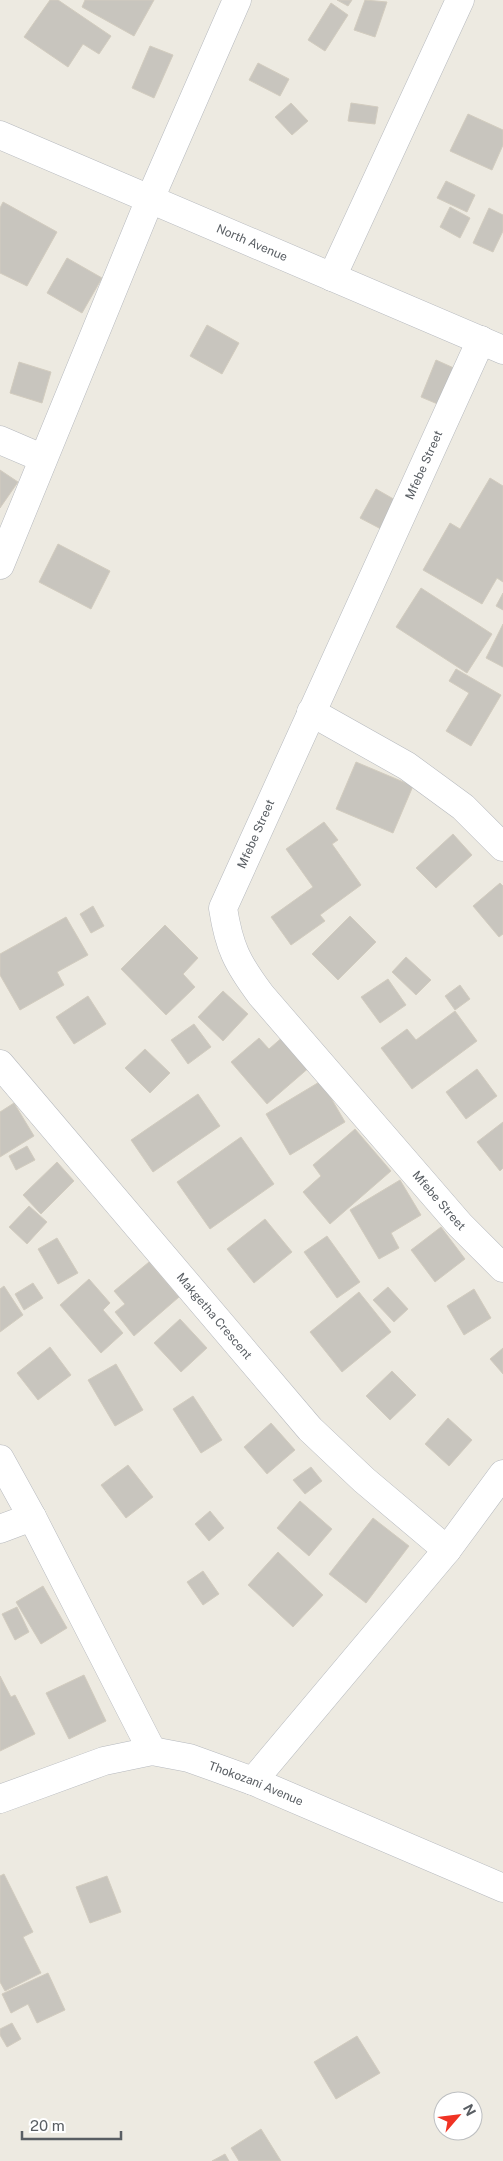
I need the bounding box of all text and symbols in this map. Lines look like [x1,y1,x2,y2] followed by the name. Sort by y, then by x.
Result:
[214,221,290,264] street label: North Avenue
[403,428,446,502] street label: Mfebe Street
[235,797,278,871] street label: Mfebe Street
[409,1168,469,1234] street label: Mfebe Street
[174,1270,255,1363] street label: Makgetha Crescent
[207,1759,305,1809] street label: Thokozani Avenue
[433,2091,483,2141] north arrow
[460,2101,479,2118] text: N
[22,2108,121,2140] scale bar
[30,2117,65,2134] text: 20 m

